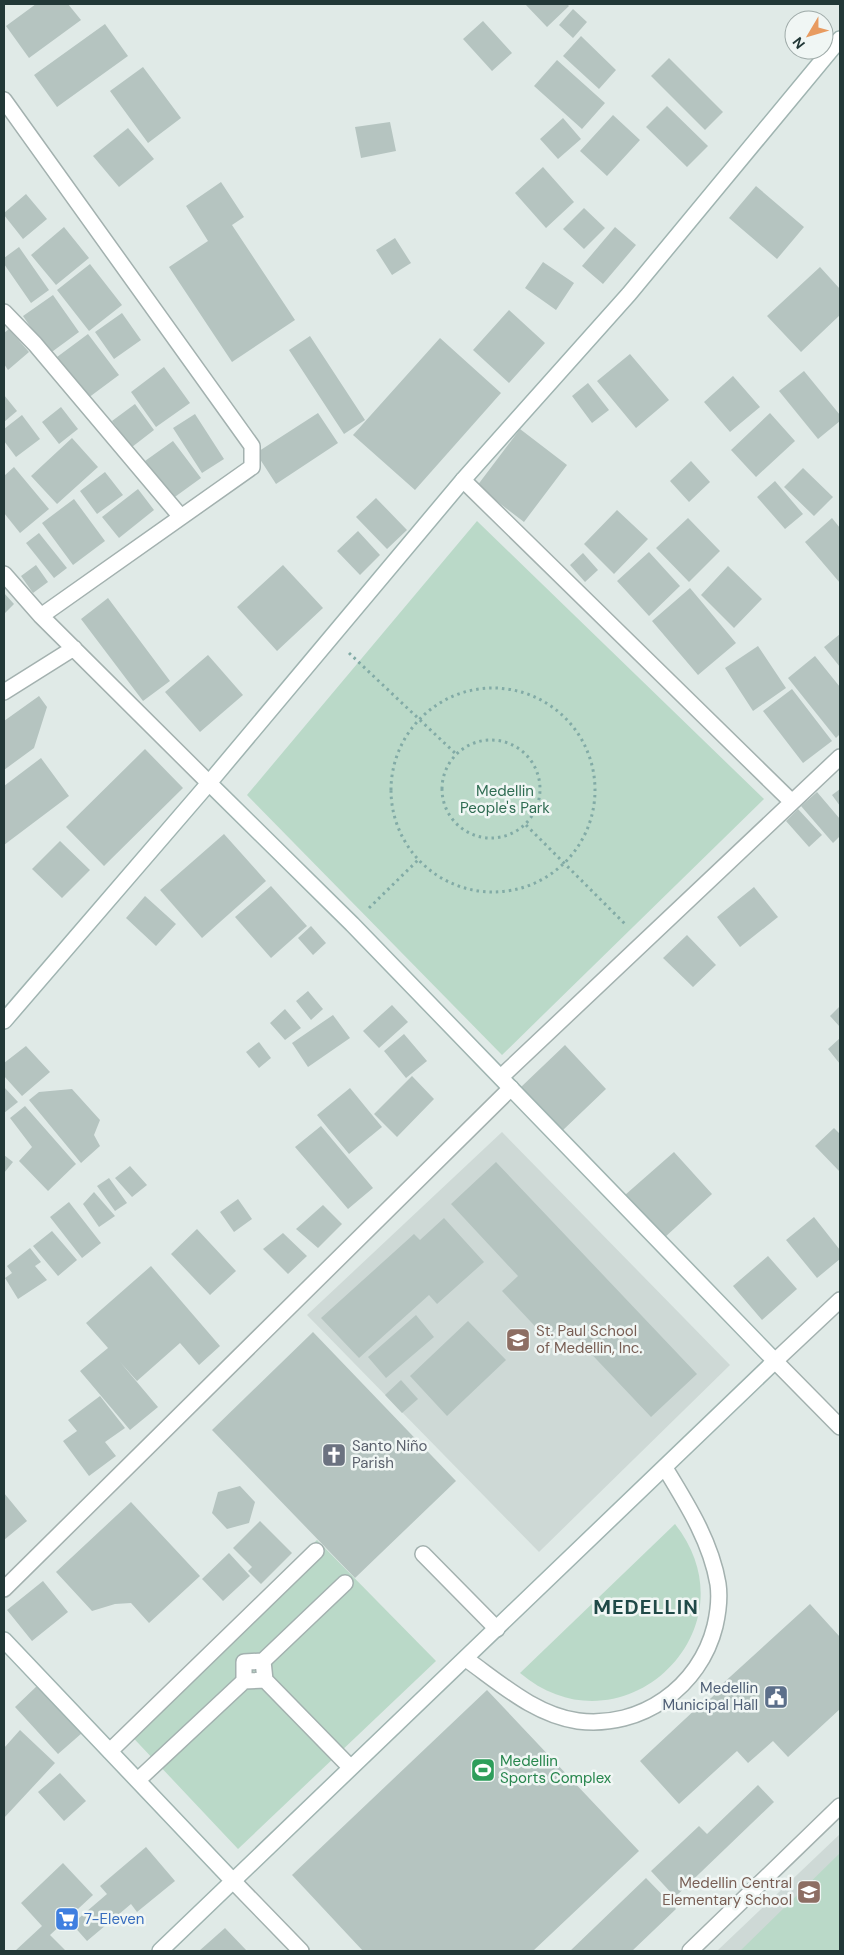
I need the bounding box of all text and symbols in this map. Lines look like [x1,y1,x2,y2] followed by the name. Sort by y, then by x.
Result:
[784,10,834,60] north arrow
[789,33,809,53] text: N
[460,781,550,818] park label: Medellin People's Park
[536,1321,642,1358] place label: St. Paul School of Medellin, Inc.
[505,1327,531,1353] school or university icon: St. Paul School of Medellin, Inc.
[352,1436,428,1473] place label: Santo Niño Parish
[321,1442,347,1468] church icon: Santo Niño Parish
[593,1594,699,1620] district label: MEDELLIN
[662,1678,758,1715] place label: Medellin Municipal Hall
[763,1684,789,1710] public building icon: Medellin Municipal Hall
[500,1751,612,1788] place label: Medellin Sports Complex
[470,1757,496,1783] sports icon: Medellin Sports Complex
[662,1873,792,1910] place label: Medellin Central Elementary School
[796,1879,822,1905] school or university icon: Medellin Central Elementary School
[54,1906,80,1932] supermarket icon: 7-Eleven
[84,1909,144,1929] place label: 7-Eleven

